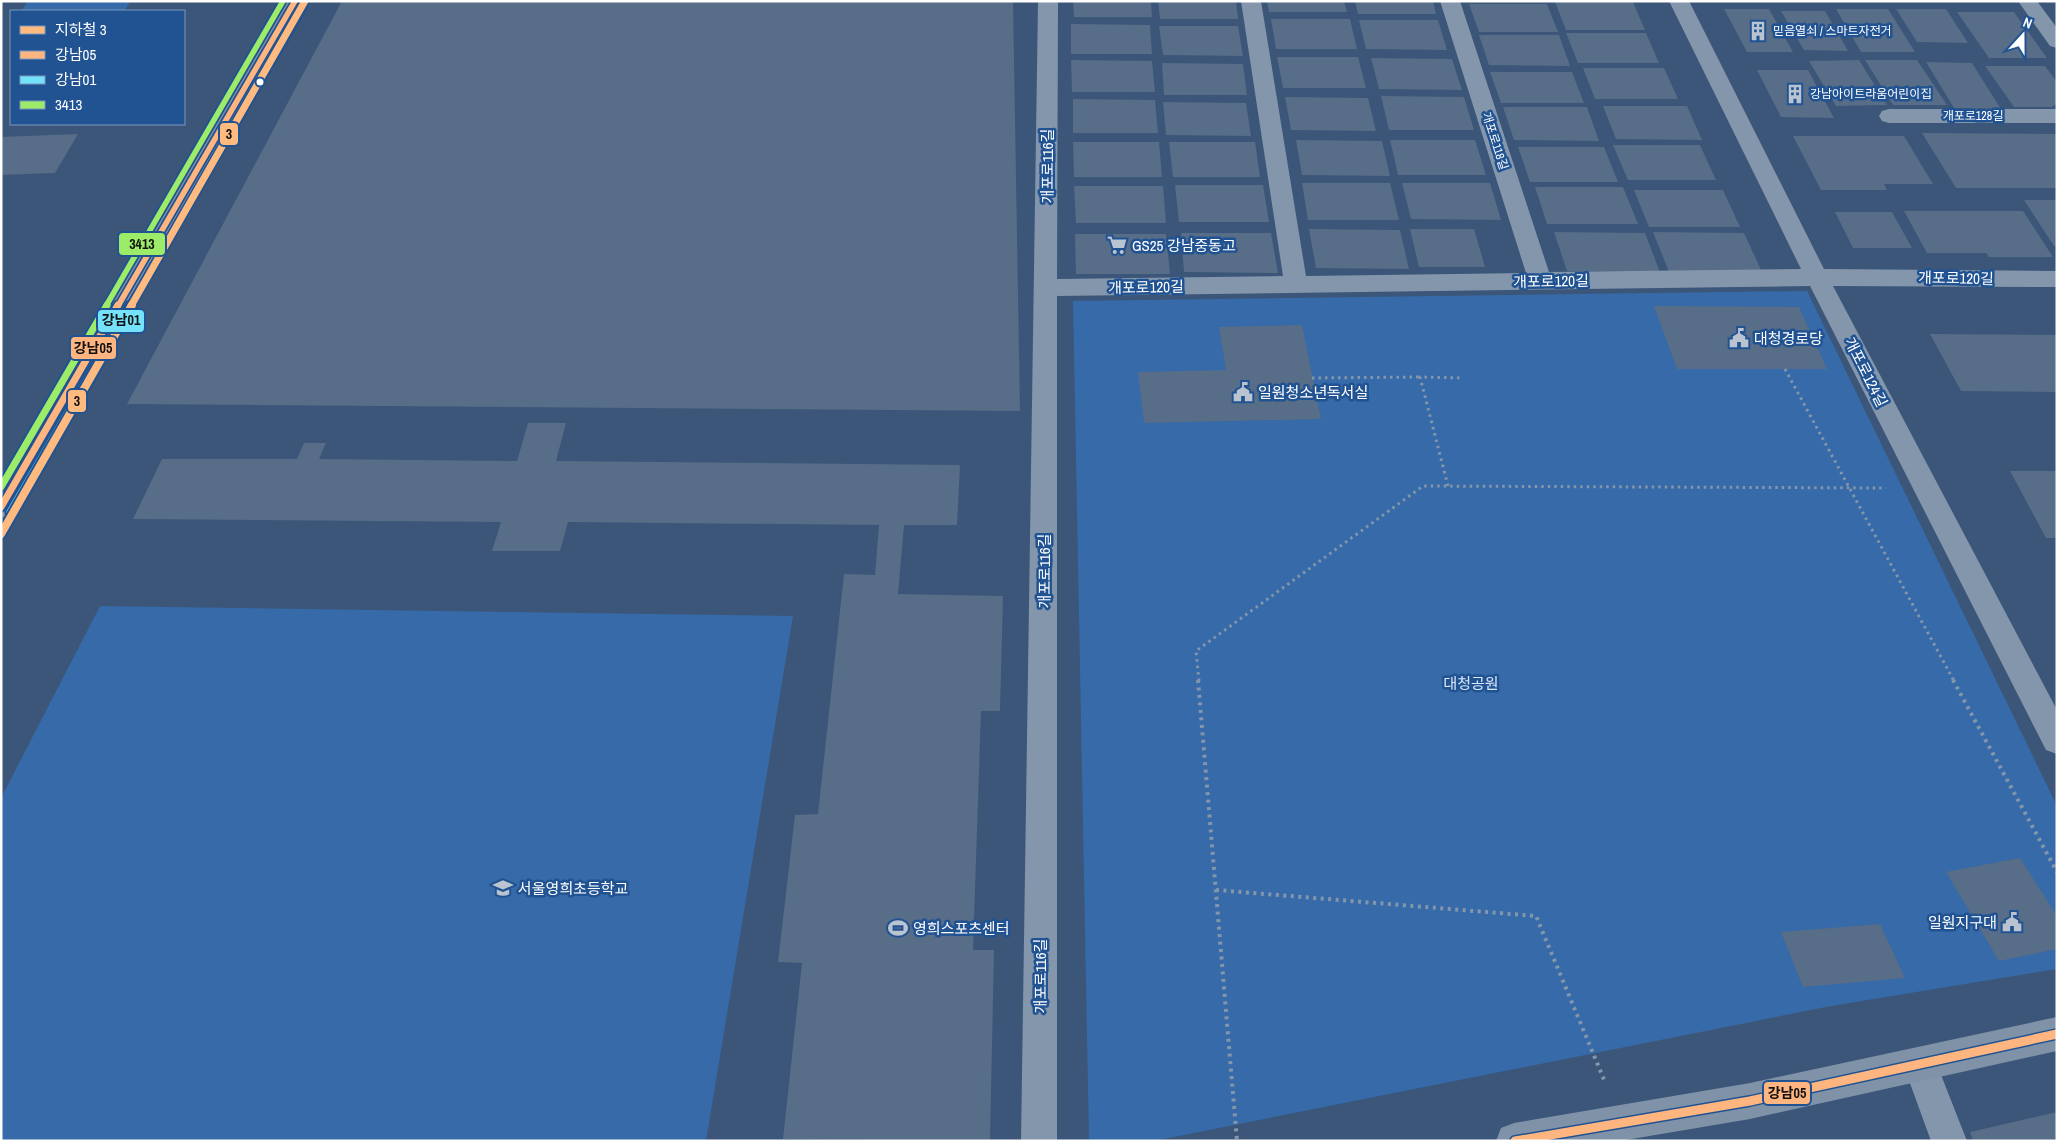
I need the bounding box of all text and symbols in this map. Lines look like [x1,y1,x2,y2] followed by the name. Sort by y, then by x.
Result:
[10,10,185,125] legend
[1998,10,2048,60] north arrow
[2021,13,2035,33] text: N
[55,19,107,40] text: 지하철 3
[1747,20,1769,42] building icon: 믿음열쇠 / 스마트자전거
[1773,23,1892,39] place label: 믿음열쇠 / 스마트자전거
[55,44,96,65] text: 강남05
[55,69,96,90] text: 강남01
[255,77,265,87] unlabelled marker
[1784,83,1806,105] building icon: 강남아이트라움어린이집
[1810,86,1931,102] place label: 강남아이트라움어린이집
[55,94,83,115] text: 3413
[1943,108,2003,124] street label: 개포로128길
[1478,110,1512,172] street label: 개포로118길
[219,122,239,146] line badge: 3
[226,125,232,143] text: 3
[1037,129,1058,203] street label: 개포로116길
[118,232,166,256] line badge: 3413
[1106,234,1128,256] supermarket icon: GS25 강남중동고
[129,235,155,253] text: 3413
[1132,235,1236,256] place label: GS25 강남중동고
[1918,267,1994,289] street label: 개포로120길
[1513,270,1589,292] street label: 개포로120길
[1108,276,1184,298] street label: 개포로120길
[97,309,145,333] line badge: 강남01
[102,311,141,329] text: 강남01
[1728,327,1750,349] public building icon: 대청경로당
[1754,328,1823,349] place label: 대청경로당
[1839,333,1893,411] street label: 개포로124길
[70,336,117,360] line badge: 강남05
[74,339,113,357] text: 강남05
[1232,381,1254,403] public building icon: 일원청소년독서실
[1258,382,1368,403] place label: 일원청소년독서실
[67,389,87,413] line badge: 3
[74,392,80,410] text: 3
[1034,534,1055,608] street label: 개포로116길
[1443,673,1499,694] park label: 대청공원
[492,877,514,899] school or university icon: 서울영희초등학교
[518,878,628,899] place label: 서울영희초등학교
[2001,911,2023,933] public building icon: 일원지구대
[1928,912,1997,933] place label: 일원지구대
[887,917,909,939] sports icon: 영희스포츠센터
[913,918,1010,939] place label: 영희스포츠센터
[1030,939,1051,1013] street label: 개포로116길
[1763,1081,1811,1105] line badge: 강남05
[1768,1084,1807,1102] text: 강남05

